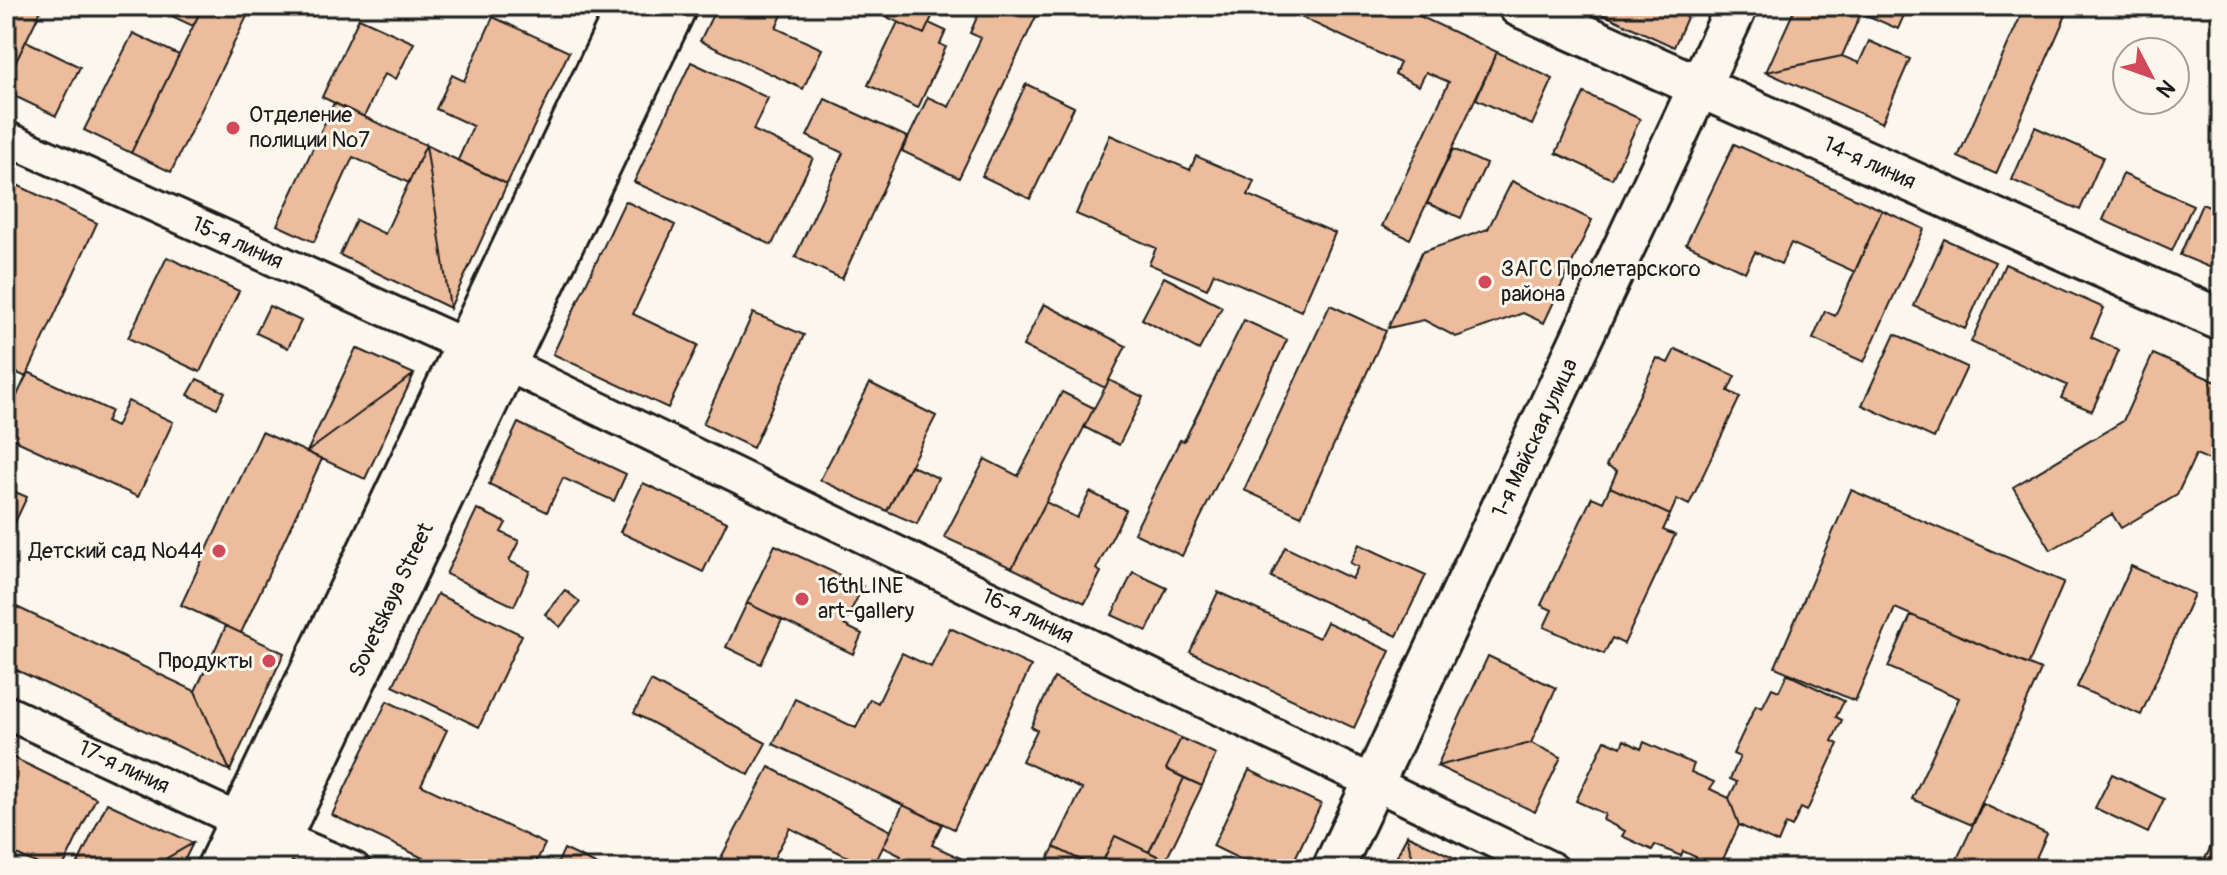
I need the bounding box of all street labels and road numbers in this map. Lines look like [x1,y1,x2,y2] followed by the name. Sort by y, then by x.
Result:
[1819,130,1920,196] street label: 14-я линия
[187,210,288,275] street label: 15-я линия
[1486,354,1584,522] street label: 1-я Майская улица
[342,518,440,682] street label: Sovetskaya Street
[977,582,1078,650] street label: 16-я линия
[74,734,174,800] street label: 17-я линия

